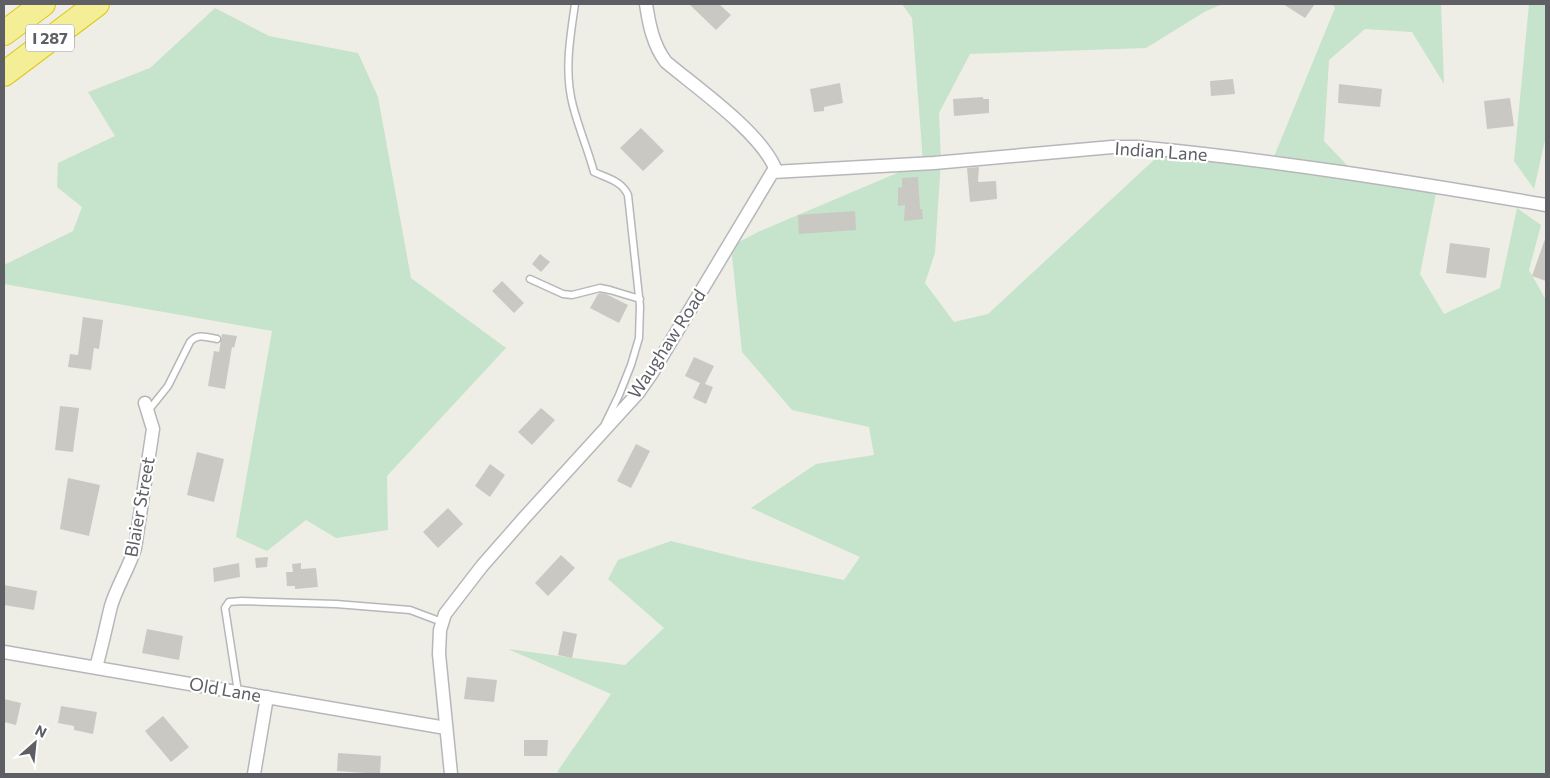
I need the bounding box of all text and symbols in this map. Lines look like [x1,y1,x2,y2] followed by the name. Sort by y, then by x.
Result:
[26,24,74,52] road number: I 287
[1114,137,1208,165] street label: Indian Lane
[623,285,710,402] street label: Waughaw Road
[119,455,159,559] street label: Blaier Street
[187,672,263,706] street label: Old Lane
[10,718,60,768] north arrow
[33,721,50,741] text: N

